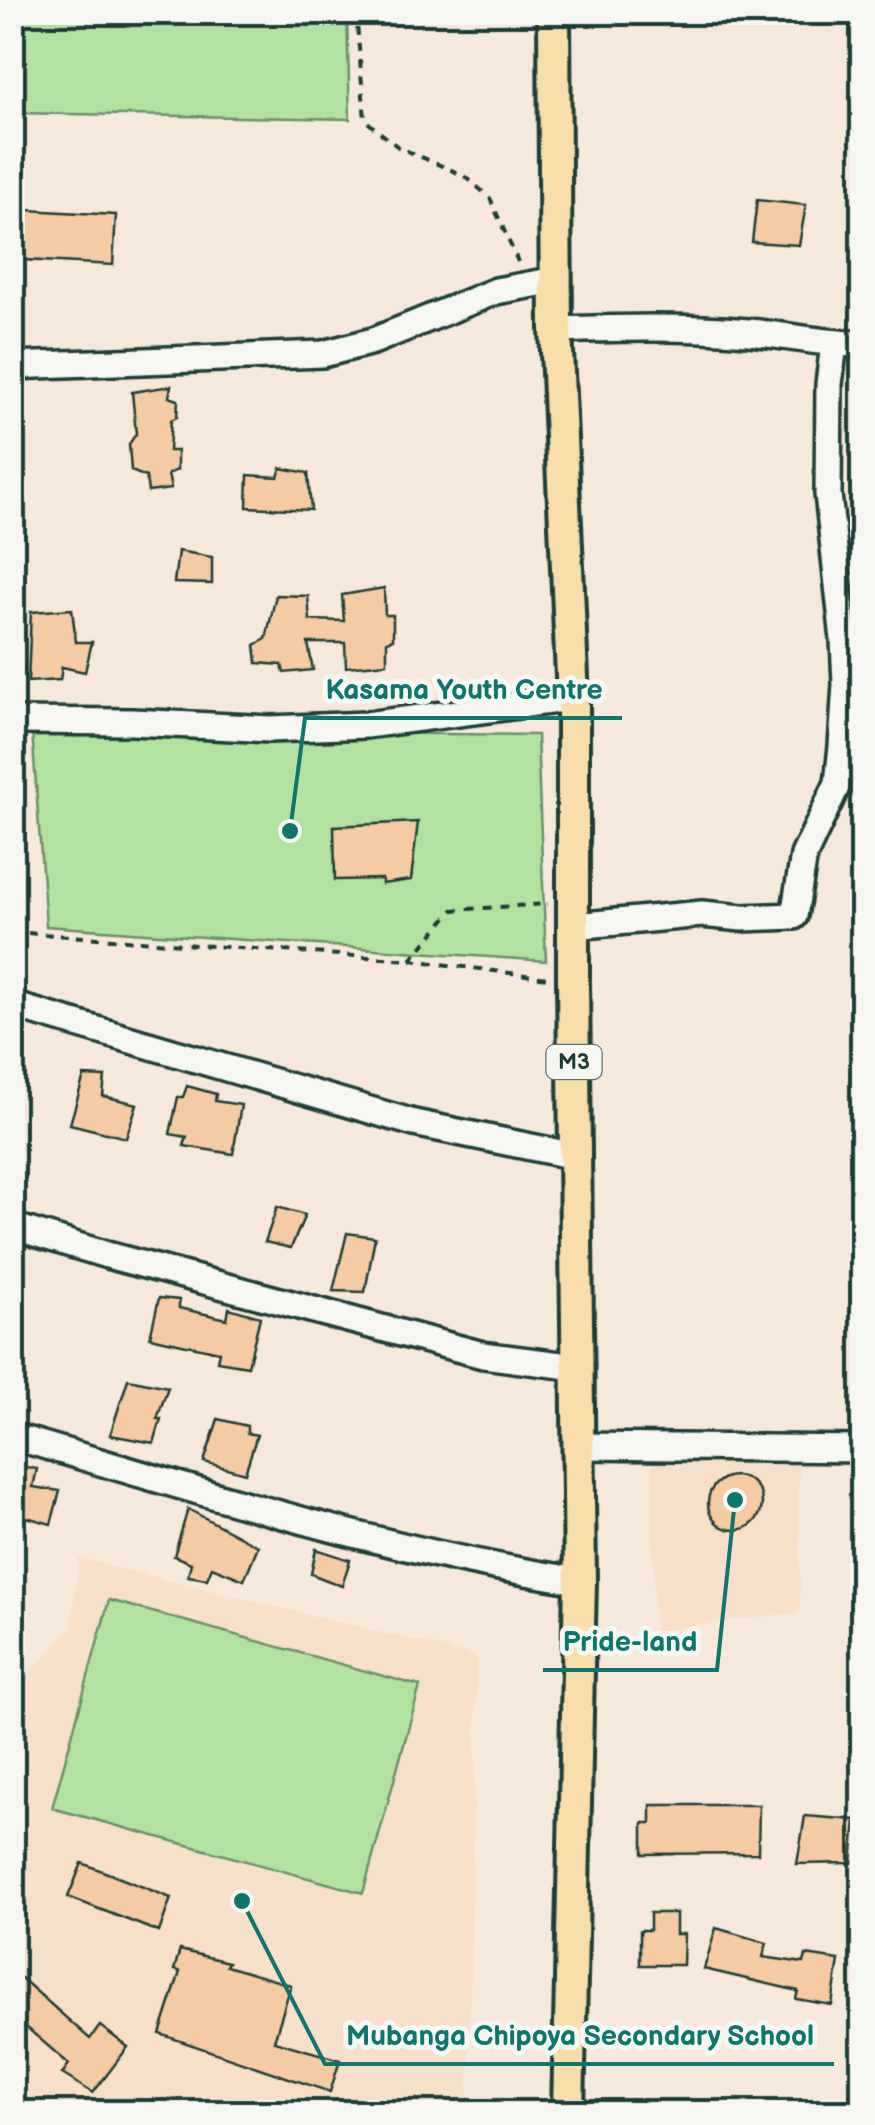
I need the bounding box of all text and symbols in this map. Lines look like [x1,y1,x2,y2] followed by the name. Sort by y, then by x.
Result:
[305,660,622,718] callout: Kasama Youth Centre
[325,674,603,707] text: Kasama Youth Centre
[546,1045,602,1079] road number: M3
[543,1612,717,1670] callout: Pride-land
[563,1626,697,1659] text: Pride-land
[325,2006,834,2064] callout: Mubanga Chipoya Secondary School
[346,2020,814,2053] text: Mubanga Chipoya Secondary School

